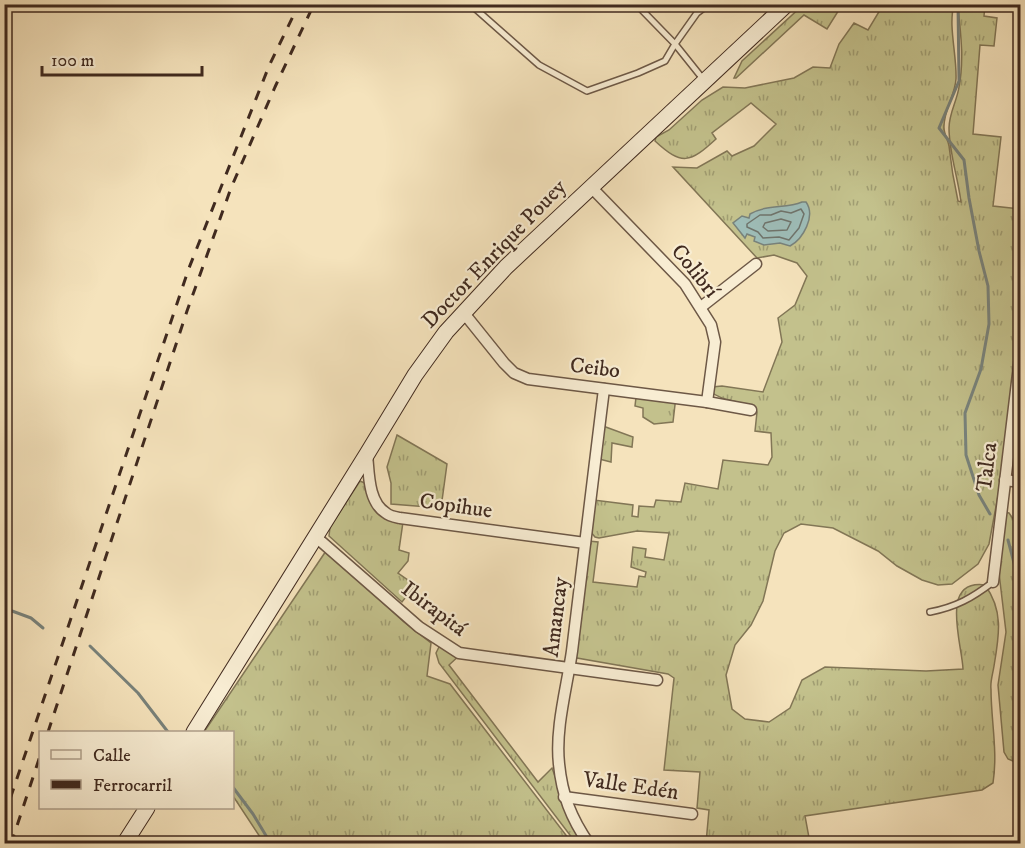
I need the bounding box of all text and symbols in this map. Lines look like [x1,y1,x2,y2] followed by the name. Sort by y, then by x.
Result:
[42,39,202,77] scale bar
[51,50,94,72] text: 100 m
[416,173,572,334] street label: Doctor Enrique Pouey
[665,239,726,304] street label: Colibrí
[568,352,622,384] street label: Ceibo
[971,440,1003,493] street label: Talca
[418,488,494,524] street label: Copihue
[396,575,473,643] street label: Ibirapitá
[538,575,574,659] street label: Amancay
[39,731,234,809] legend
[93,745,131,767] text: Calle
[581,766,681,806] street label: Valle Edén
[93,775,173,797] text: Ferrocarril

